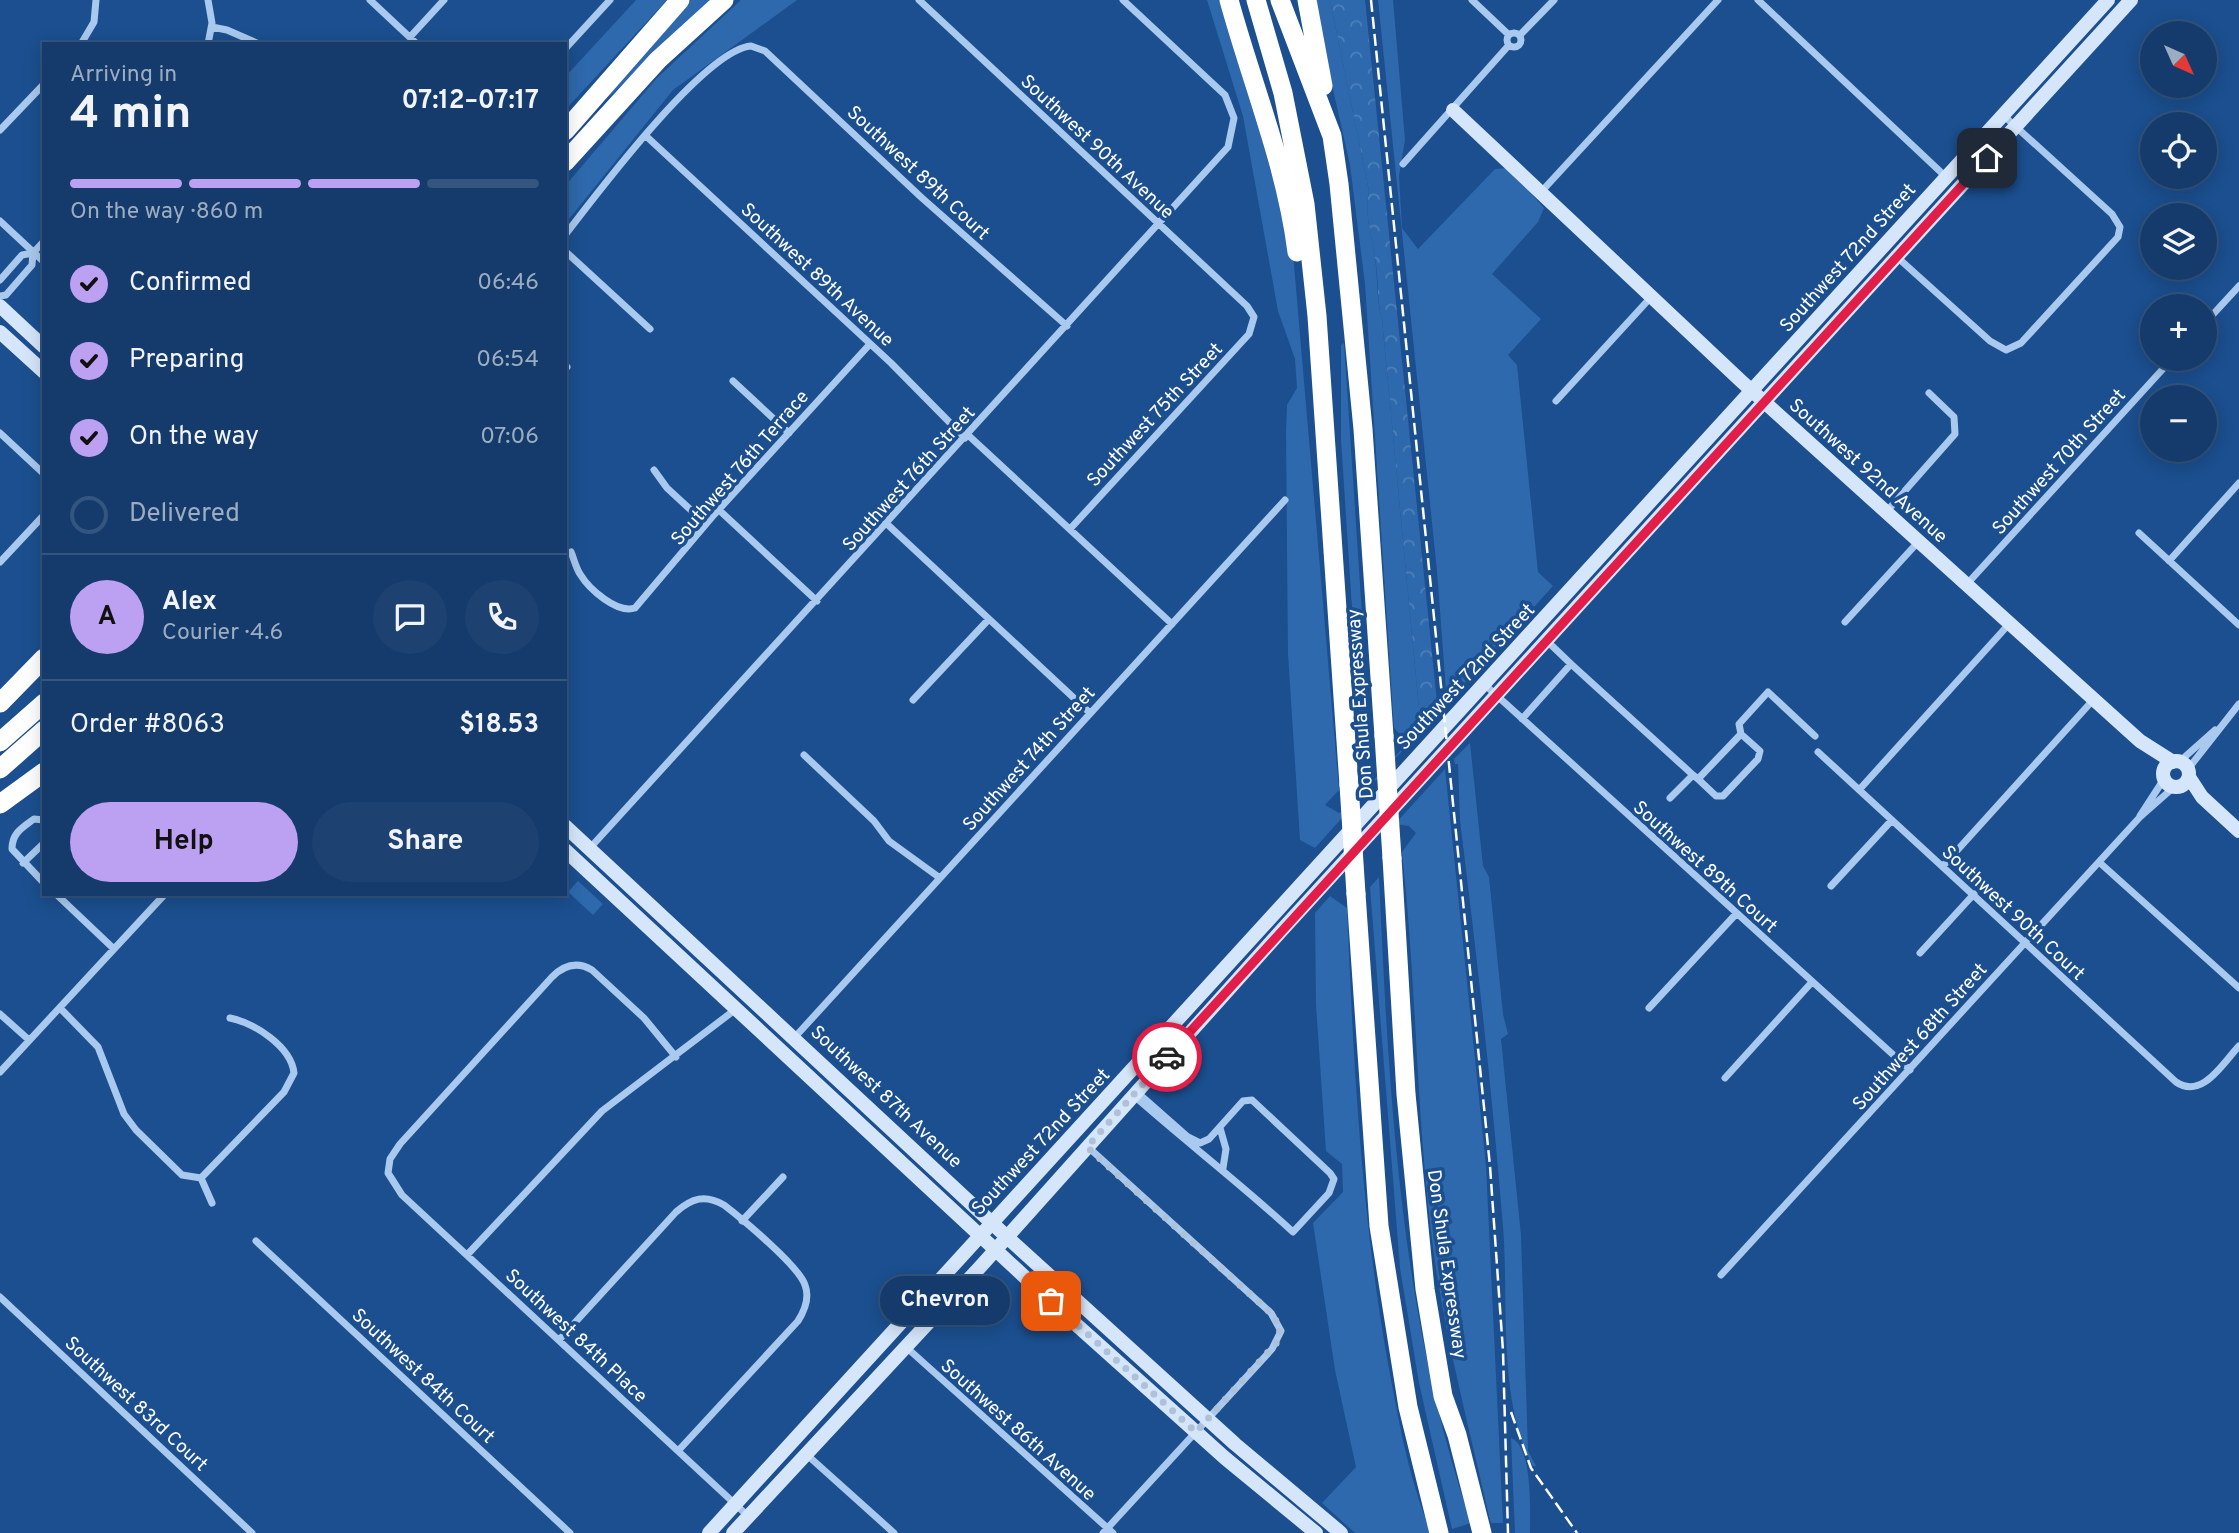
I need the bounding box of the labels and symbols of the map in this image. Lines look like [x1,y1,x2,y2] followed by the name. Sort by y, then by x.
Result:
[2140,21,2217,98] north arrow
[1015,70,1179,225] street label: Southwest 90th Avenue
[841,101,994,246] street label: Southwest 89th Court
[1957,128,2017,188] pin
[1775,179,1922,338] street label: Southwest 72nd Street
[735,198,898,353] street label: Southwest 89th Avenue
[1082,338,1229,493] street label: Southwest 75th Street
[1988,384,2131,540] street label: Southwest 70th Street
[666,386,815,551] street label: Southwest 76th Terrace
[1783,394,1952,549] street label: Southwest 92nd Avenue
[838,402,981,557] street label: Southwest 76th Street
[1392,599,1541,756] street label: Southwest 72nd Street
[1342,608,1380,800] street label: Don Shula Expressway
[958,682,1101,837] street label: Southwest 74th Street
[1627,796,1782,939] street label: Southwest 89th Court
[1936,841,2089,986] street label: Southwest 90th Court
[1848,959,1993,1116] street label: Southwest 68th Street
[805,1021,967,1174] street label: Southwest 87th Avenue
[1132,1022,1202,1092] courier
[967,1064,1116,1221] street label: Southwest 72nd Street
[1421,1168,1471,1360] street label: Don Shula Expressway
[499,1264,652,1409] street label: Southwest 84th Place
[1021,1271,1081,1331] pin
[880,1276,1009,1326] callout: Chevron
[346,1304,499,1449] street label: Southwest 84th Court
[59,1332,212,1477] street label: Southwest 83rd Court
[935,1354,1100,1507] street label: Southwest 86th Avenue

